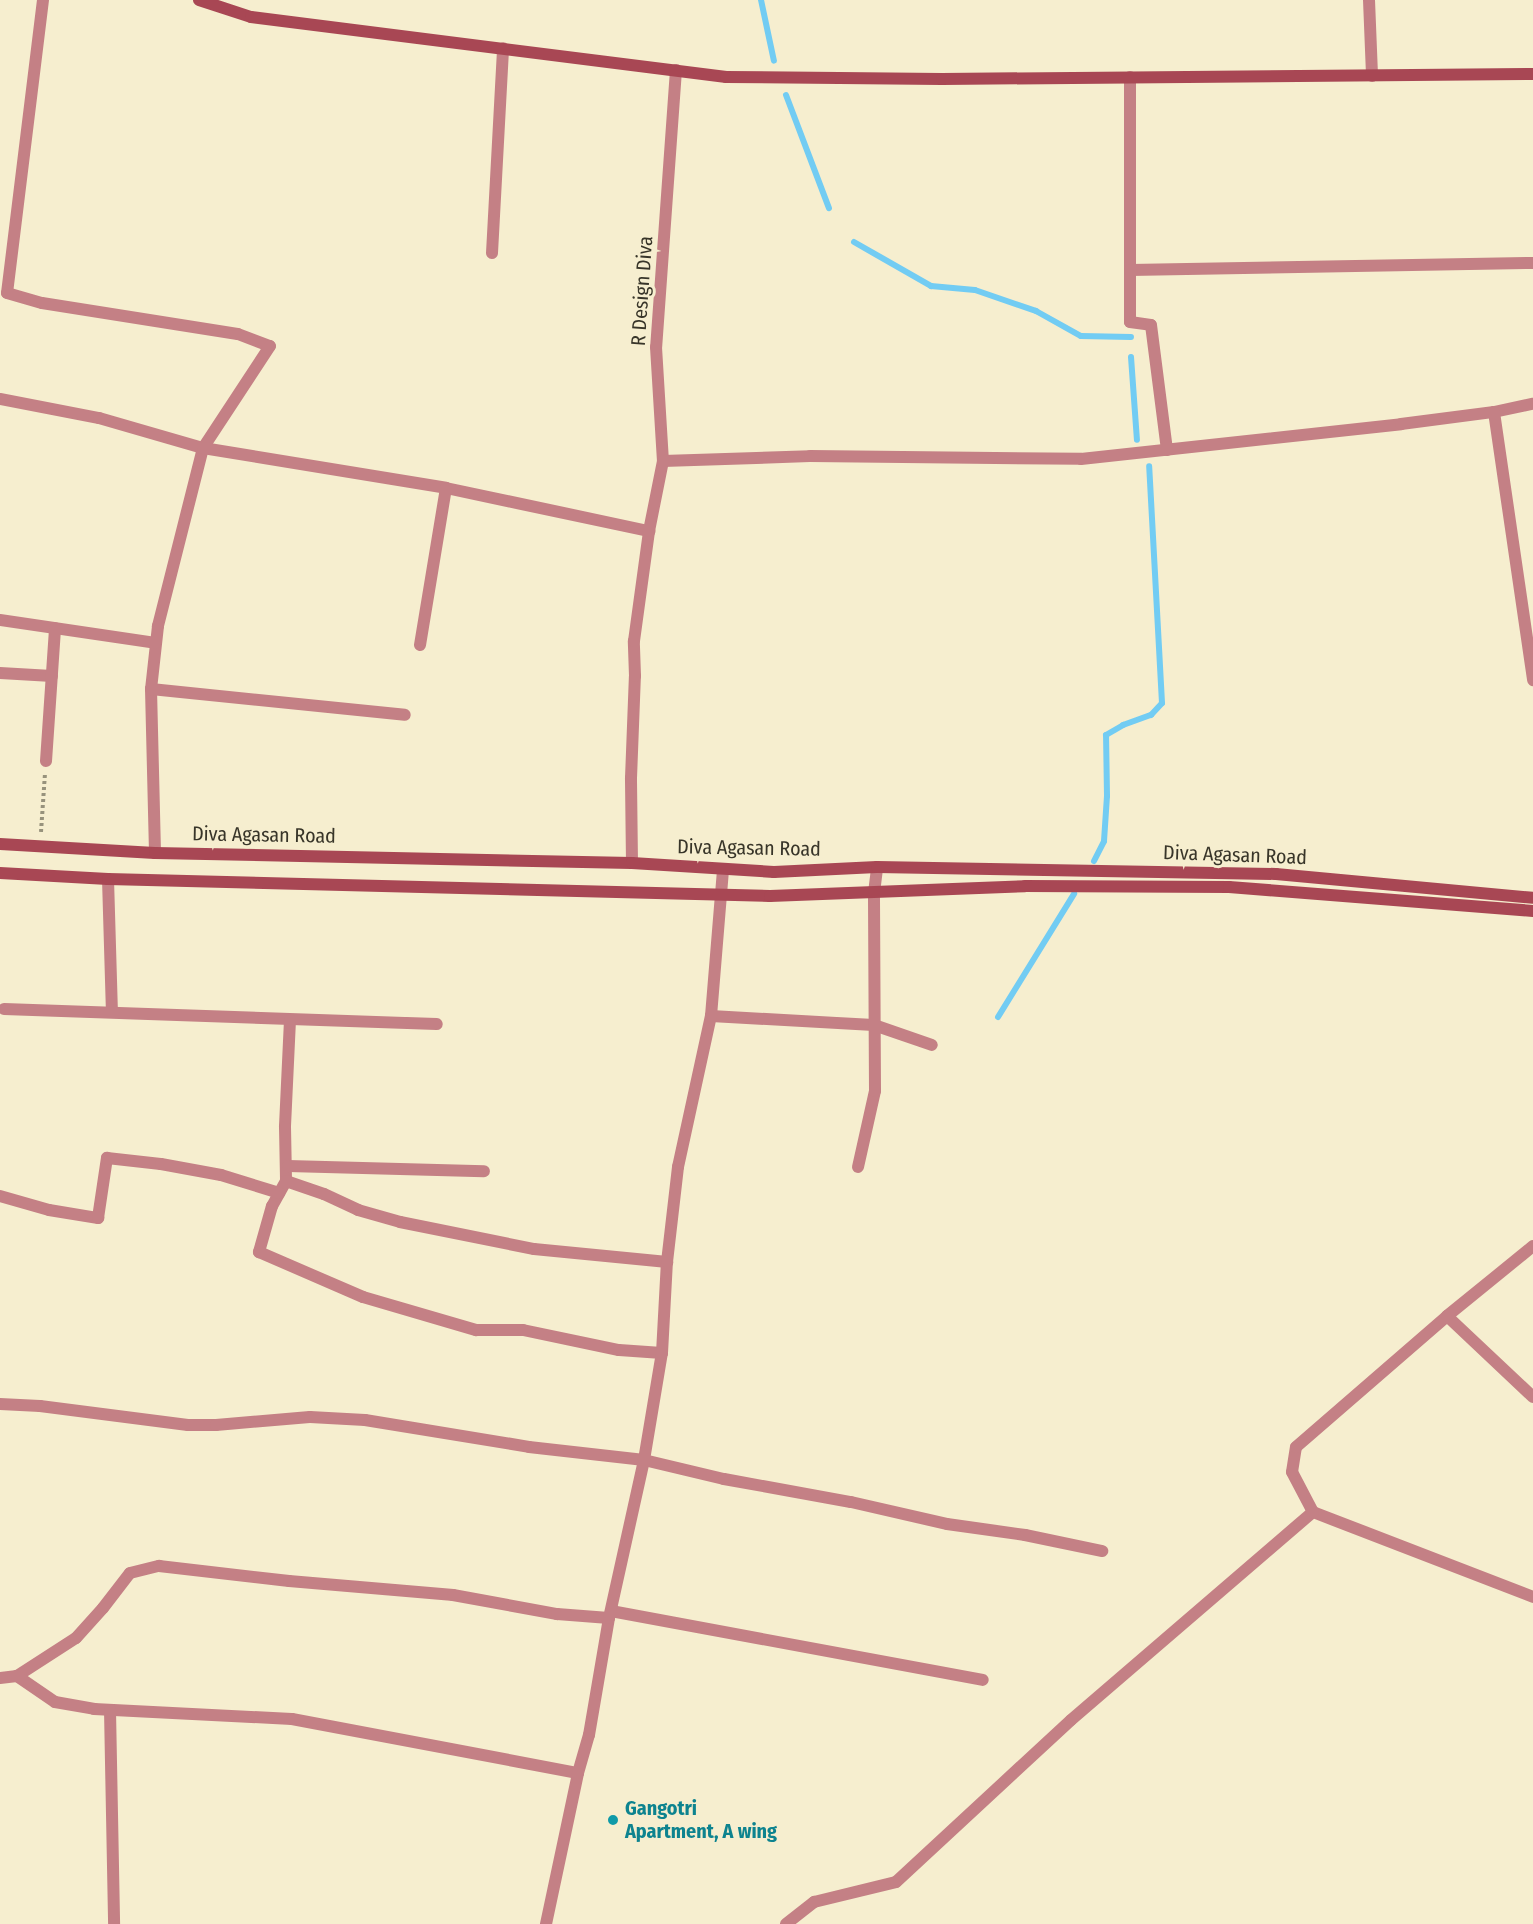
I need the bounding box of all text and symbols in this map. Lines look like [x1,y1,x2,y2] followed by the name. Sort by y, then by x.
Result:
[626,235,658,347] street label: R Design Diva
[192,822,336,848] street label: Diva Agasan Road
[677,835,821,861] street label: Diva Agasan Road
[1163,840,1307,870] street label: Diva Agasan Road
[625,1796,777,1843] place label: Gangotri Apartment, A wing
[606,1813,620,1827] marker: Gangotri Apartment, A wing

